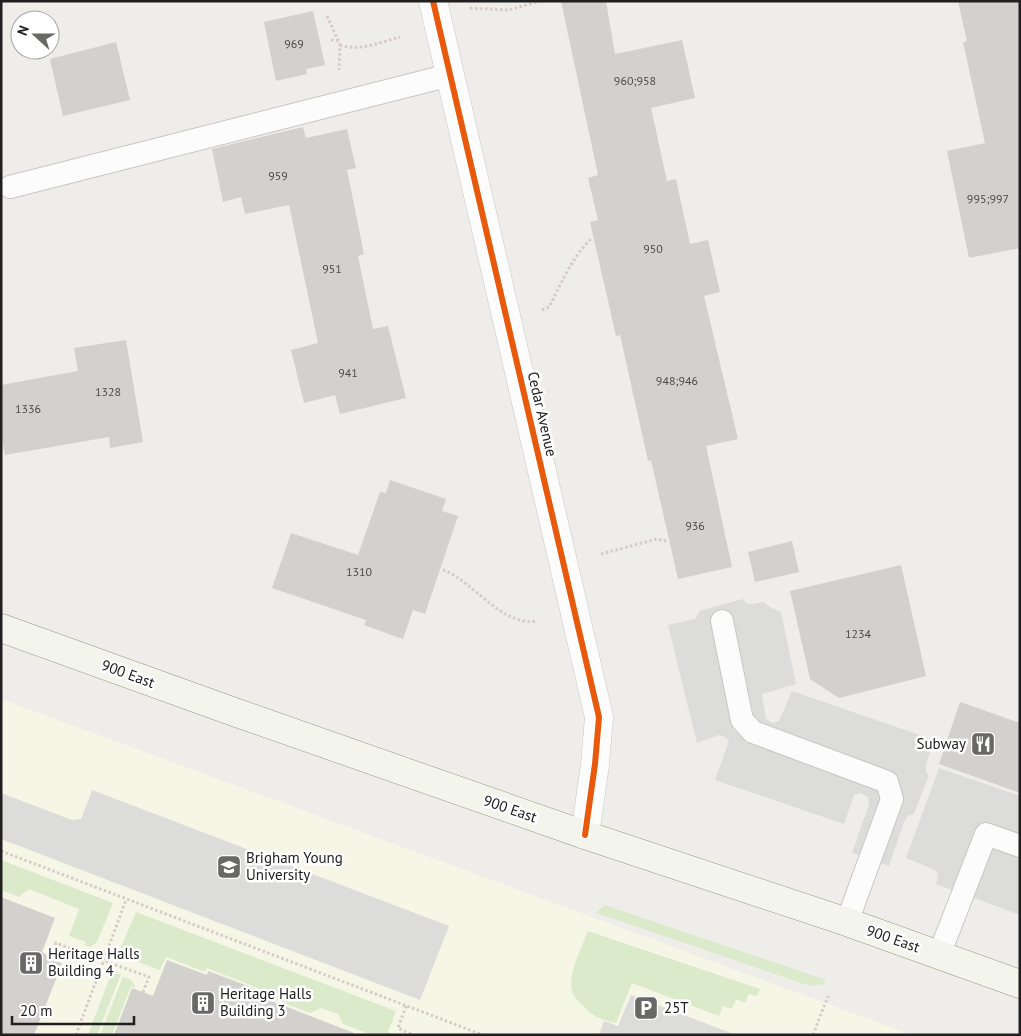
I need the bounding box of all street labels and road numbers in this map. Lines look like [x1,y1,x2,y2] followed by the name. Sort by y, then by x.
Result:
[523,370,561,458] street label: Cedar Avenue
[99,655,157,692] street label: 900 East
[481,791,539,827] street label: 900 East
[864,921,922,957] street label: 900 East

